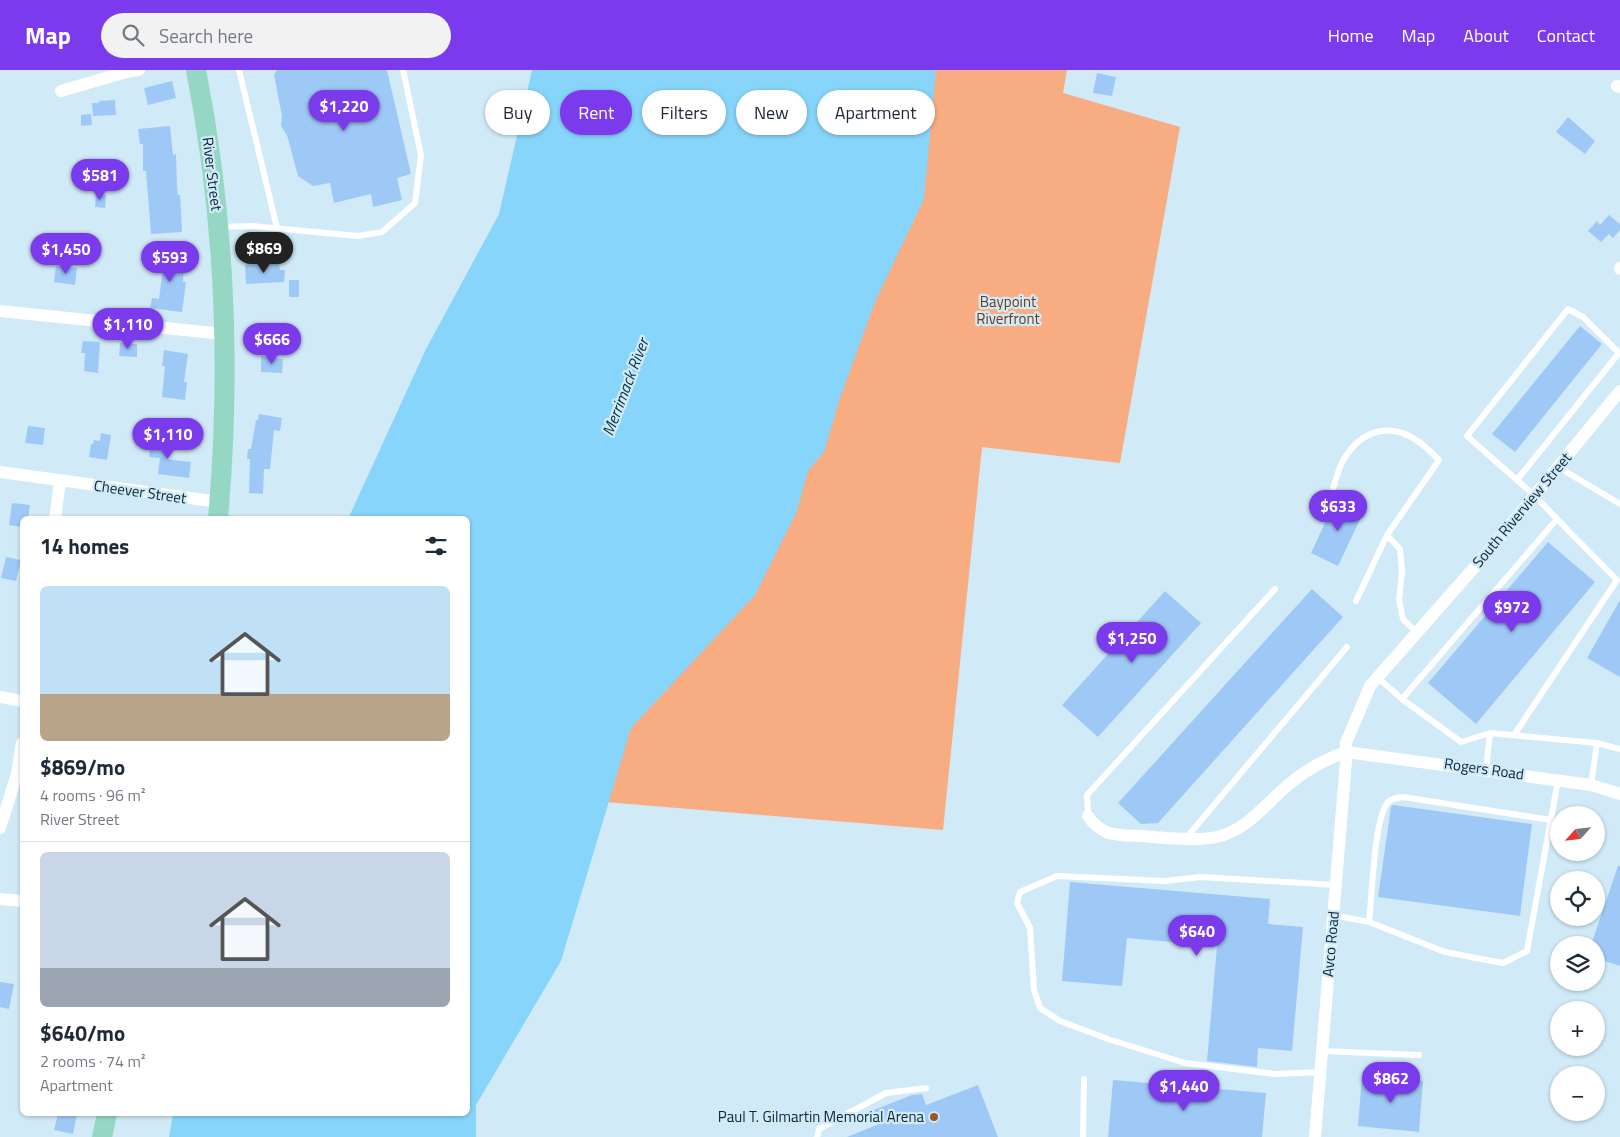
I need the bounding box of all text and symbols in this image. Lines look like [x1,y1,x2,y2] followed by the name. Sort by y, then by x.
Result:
[101,13,451,58] search box
[25,17,71,53] text: Map
[119,21,147,49] icon: search
[159,21,253,50] text: Search here
[1328,22,1374,49] text: Home
[1402,22,1435,49] text: Map
[1463,22,1509,49] text: About
[1537,22,1595,49] text: Contact
[303,90,385,132] pin: $1,220
[485,90,550,135] chip: Buy
[560,90,632,135] chip: Rent
[642,90,726,135] chip: Filters
[736,90,807,135] chip: New
[817,90,935,135] chip: Apartment
[319,94,369,118] text: $1,220
[197,136,229,213] street label: River Street
[70,158,130,201] pin: $581
[82,163,118,187] text: $581
[25,232,107,275] pin: $1,450
[234,232,294,274] pin: $869
[246,236,282,260] text: $869
[41,237,91,261] text: $1,450
[140,240,200,283] pin: $593
[152,245,188,269] text: $593
[976,290,1041,330] park label: Baypoint Riverfront
[87,308,169,350] pin: $1,110
[103,312,153,336] text: $1,110
[242,322,302,365] pin: $666
[254,327,290,351] text: $666
[595,333,655,439] water label: Merrimack River
[127,418,209,460] pin: $1,110
[143,422,193,446] text: $1,110
[1466,446,1577,572] street label: South Riverview Street
[92,474,188,509] street label: Cheever Street
[1308,490,1368,532] pin: $633
[1320,494,1356,518] text: $633
[40,530,129,562] text: 14 homes
[422,532,450,560] icon: filters
[1482,590,1542,633] pin: $972
[1494,595,1530,619] text: $972
[200,619,290,709] icon: home
[1091,622,1173,664] pin: $1,250
[1107,626,1157,650] text: $1,250
[40,751,125,783] text: $869/mo
[1443,752,1525,785] street label: Rogers Road
[40,783,145,807] text: 4 rooms · 96 m²
[1550,806,1605,861] north arrow
[1550,806,1605,1121] map controls
[40,807,119,831] text: River Street
[1550,871,1605,926] button: locate
[200,884,290,974] icon: home
[1316,910,1345,978] street label: Avco Road
[1167,914,1227,957] pin: $640
[1179,919,1215,943] text: $640
[1550,936,1605,991] button: layers
[1550,1001,1605,1056] button: +
[40,1017,125,1049] text: $640/mo
[40,1049,145,1073] text: 2 rooms · 74 m²
[1361,1062,1421,1104] pin: $862
[1373,1066,1409,1090] text: $862
[1550,1066,1605,1121] button: −
[1143,1070,1225,1112] pin: $1,440
[40,1073,113,1097] text: Apartment
[1159,1074,1209,1098] text: $1,440
[718,1105,924,1128] place label: Paul T. Gilmartin Memorial Arena
[928,1111,940,1123] marker: Paul T. Gilmartin Memorial Arena

